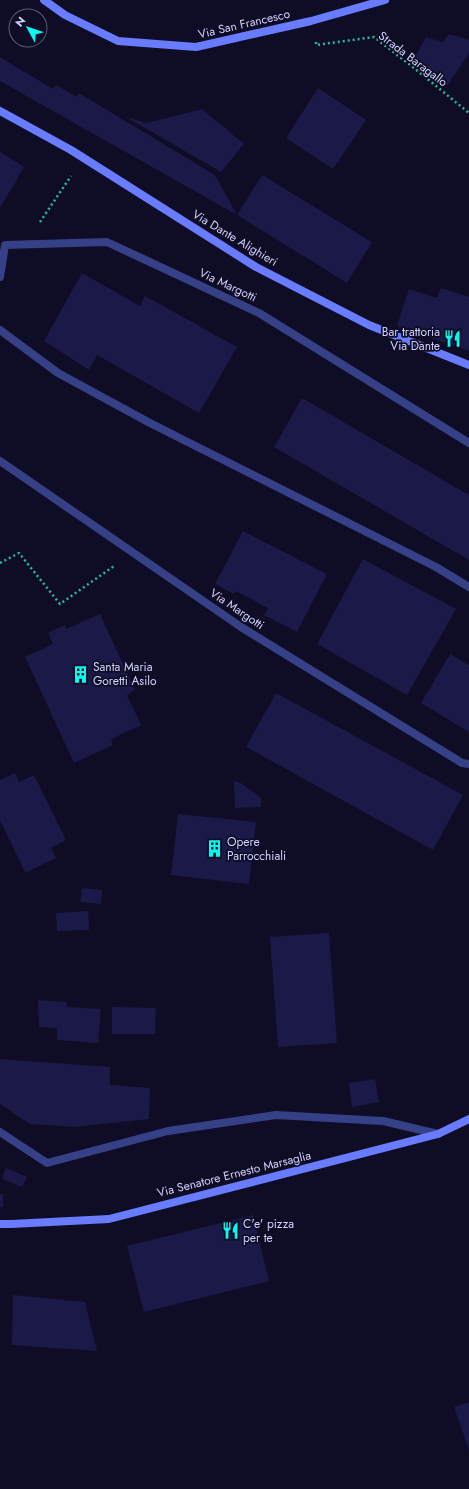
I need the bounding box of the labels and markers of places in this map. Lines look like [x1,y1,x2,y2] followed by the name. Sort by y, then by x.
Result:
[382,323,440,355] place label: Bar trattoria Via Dante
[443,329,463,349] restaurant icon: Bar trattoria Via Dante
[93,658,157,690] place label: Santa Maria Goretti Asilo
[70,664,90,684] building icon: Santa Maria Goretti Asilo
[227,833,286,865] place label: Opere Parrocchiali
[204,839,224,859] building icon: Opere Parrocchiali
[243,1215,294,1247] place label: C'e' pizza per te
[220,1221,240,1241] restaurant icon: C'e' pizza per te

